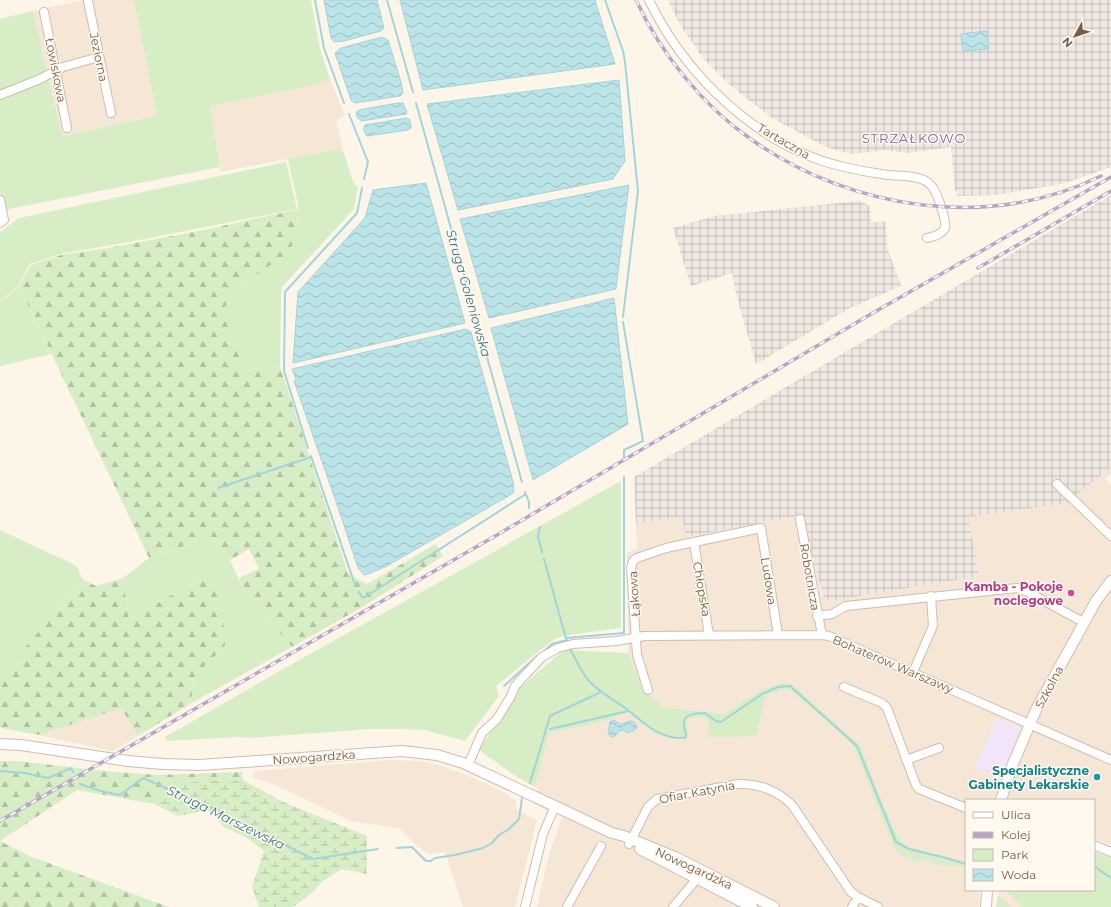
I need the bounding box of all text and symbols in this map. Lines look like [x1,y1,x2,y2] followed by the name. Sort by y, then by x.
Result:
[1055,16,1095,56] north arrow
[86,30,112,83] street label: Jeziorna
[1059,35,1076,50] text: N
[42,36,70,104] street label: Łowiskowa
[755,120,813,162] street label: Tartaczna
[862,130,966,146] district label: STRZAŁKOWO
[443,227,495,359] water label: Struga Goleniowska
[797,542,823,612] street label: Robotnicza
[758,556,780,606] street label: Ludowa
[690,560,714,618] street label: Chłopska
[625,571,643,617] street label: Łąkowa
[964,579,1063,608] place label: Kamba - Pokoje noclegowe
[1066,588,1076,598] marker: Kamba - Pokoje noclegowe
[830,632,956,696] street label: Bohaterów Warszawy
[1031,663,1067,711] street label: Szkolna
[272,747,356,767] street label: Nowogardzka
[969,763,1089,792] place label: Specjalistyczne Gabinety Lekarskie
[1092,772,1102,782] marker: Specjalistyczne Gabinety Lekarskie
[658,777,736,807] street label: Ofiar Katynia
[164,781,288,853] water label: Struga Marszewska
[965,799,1095,891] legend
[1001,807,1031,822] text: Ulica
[1001,827,1030,842] text: Kolej
[653,844,735,892] street label: Nowogardzka
[1001,847,1029,862] text: Park
[1001,867,1036,882] text: Woda

